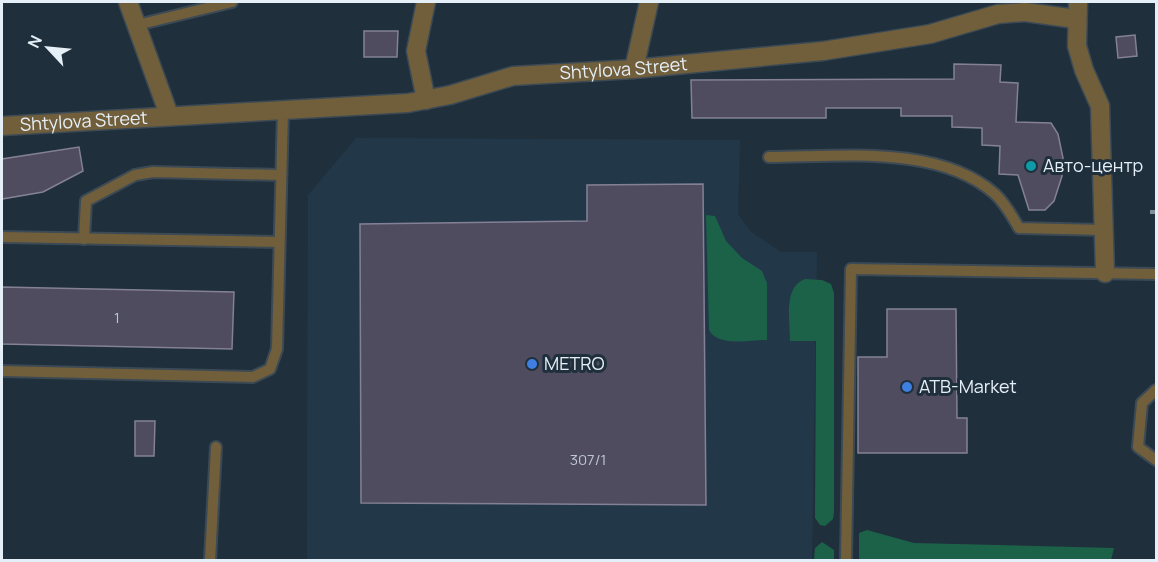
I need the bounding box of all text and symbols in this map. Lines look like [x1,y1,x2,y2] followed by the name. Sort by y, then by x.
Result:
[18,18,78,78] north arrow
[22,31,47,51] text: N
[559,51,688,84] street label: Shtylova Street
[19,105,148,136] street label: Shtylova Street
[1043,153,1143,177] place label: Авто-центр
[1024,159,1038,173] marker: Авто-центр
[114,307,120,328] house number: 1
[544,351,605,375] place label: METRO
[525,357,539,371] marker: METRO
[919,374,1017,398] place label: ATB-Market
[900,380,914,394] marker: ATB-Market
[570,449,606,470] house number: 307/1

